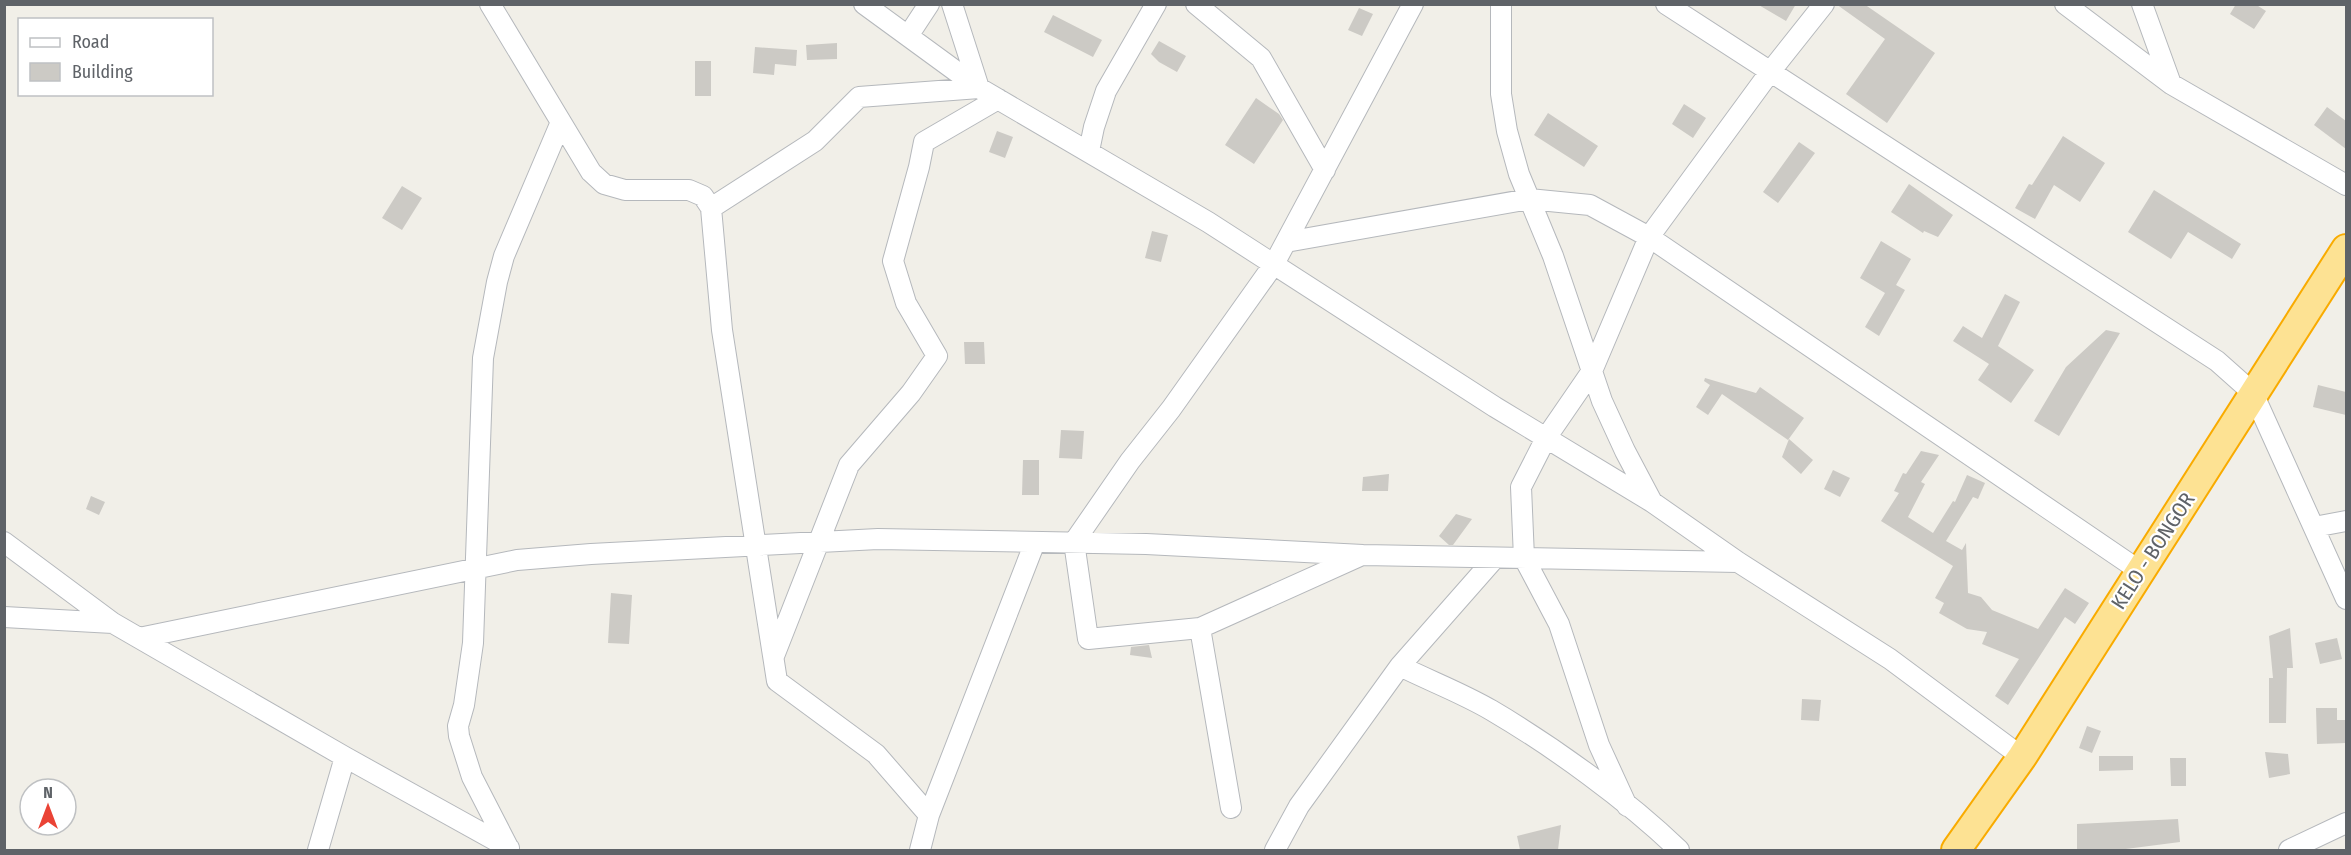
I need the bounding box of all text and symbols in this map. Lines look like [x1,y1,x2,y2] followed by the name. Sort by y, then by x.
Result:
[18,18,213,96] legend
[72,31,109,53] text: Road
[72,61,133,83] text: Building
[2106,487,2201,614] street label: KELO - BONGOR
[18,777,78,837] north arrow
[43,783,53,802] text: N

